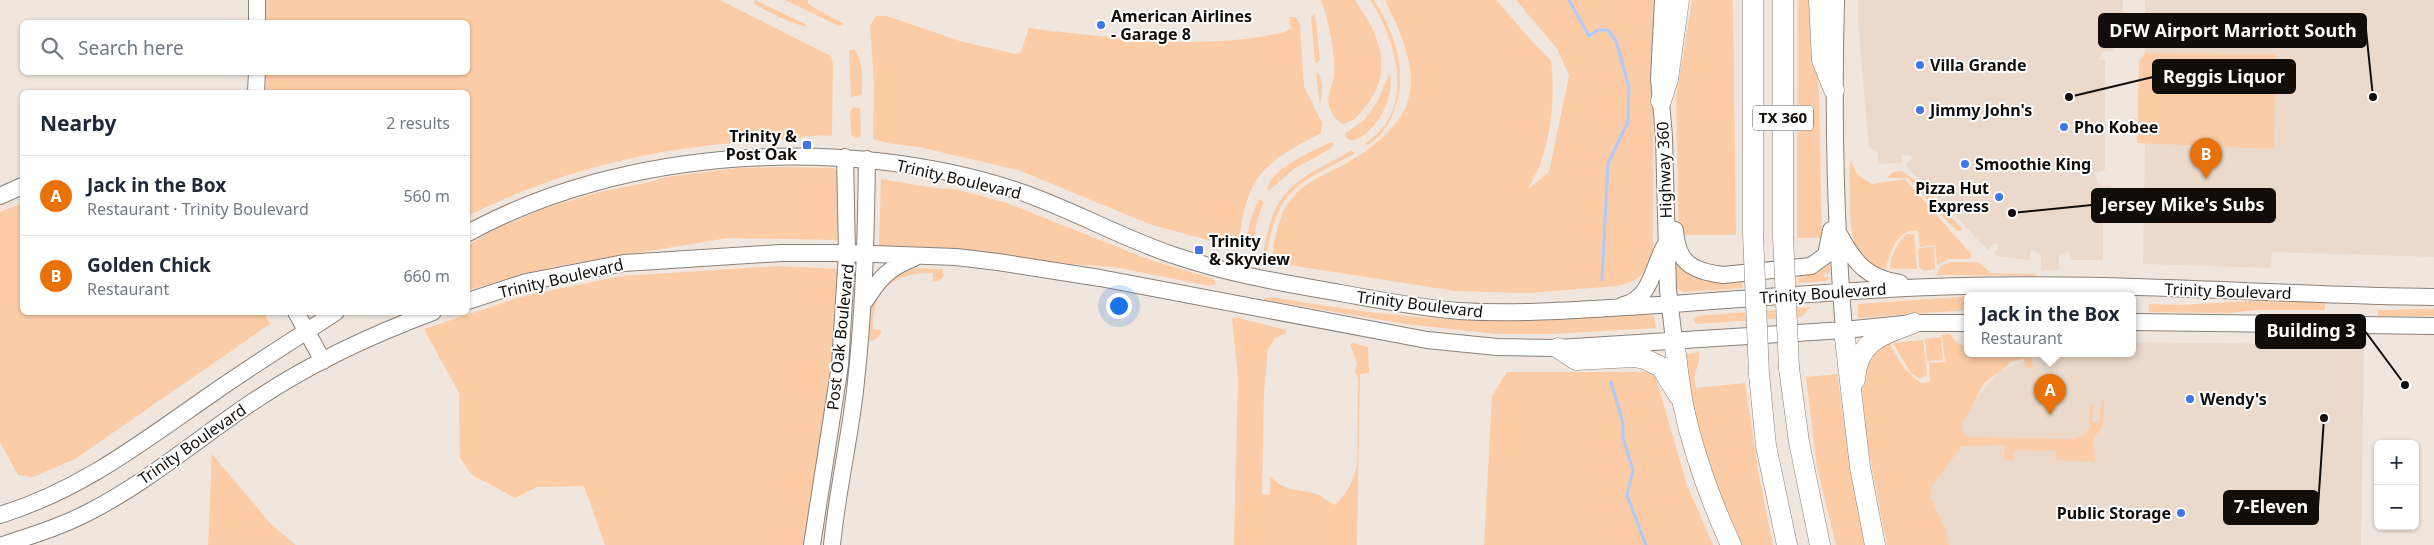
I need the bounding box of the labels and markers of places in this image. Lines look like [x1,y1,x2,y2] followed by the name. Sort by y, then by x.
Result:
[1111,5,1252,45] place label: American Airlines - Garage 8
[2099,14,2366,47] callout: DFW Airport Marriott South
[1095,19,1107,31] marker: American Airlines - Garage 8
[1930,54,2027,76] place label: Villa Grande
[1914,59,1926,71] marker: Villa Grande
[2153,60,2295,93] callout: Reggis Liquor
[1928,99,2032,121] place label: Jimmy John's
[1914,104,1926,116] marker: Jimmy John's
[2074,116,2158,138] place label: Pho Kobee
[2058,121,2070,133] marker: Pho Kobee
[726,125,797,165] place label: Trinity & Post Oak
[2190,138,2222,179] pin: B
[801,139,813,151] marker: Trinity & Post Oak
[1975,153,2091,175] place label: Smoothie King
[1959,158,1971,170] marker: Smoothie King
[1915,177,1989,217] place label: Pizza Hut Express
[2092,189,2275,222] callout: Jersey Mike's Subs
[1993,191,2005,203] marker: Pizza Hut Express
[1209,230,1290,270] place label: Trinity & Skyview
[1193,244,1205,256] marker: Trinity & Skyview
[2256,315,2365,348] callout: Building 3
[2034,374,2066,415] pin: A
[2200,388,2267,410] place label: Wendy's
[2184,393,2196,405] marker: Wendy's
[2224,491,2318,524] callout: 7-Eleven
[2057,502,2171,524] place label: Public Storage
[2175,507,2187,519] marker: Public Storage

